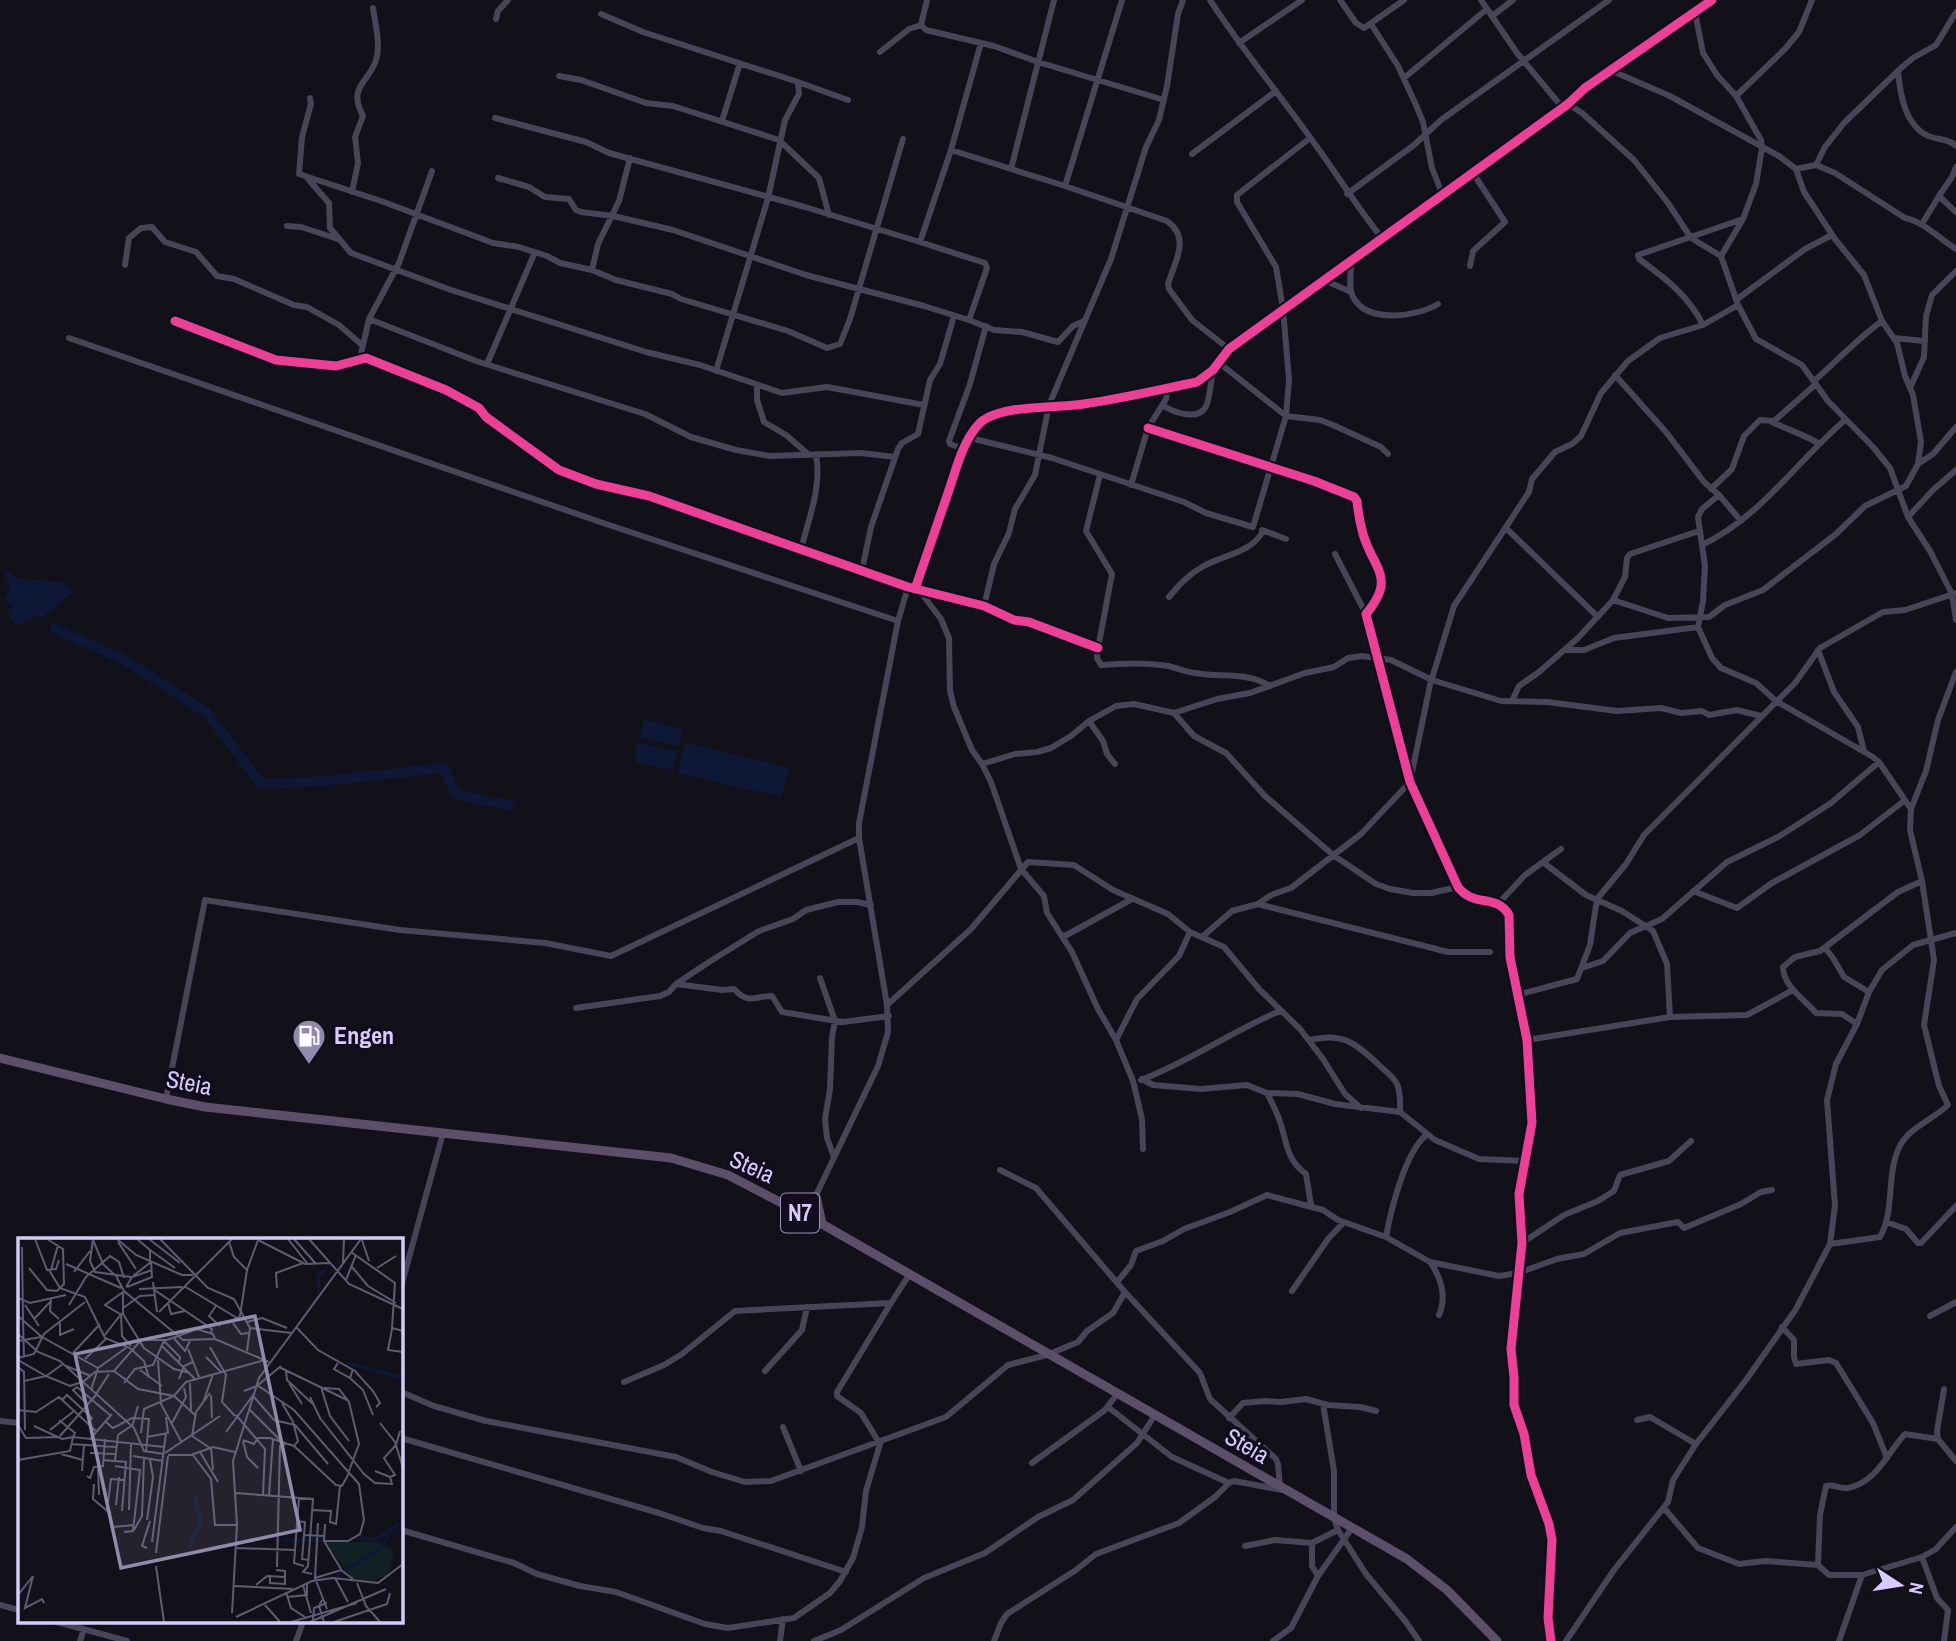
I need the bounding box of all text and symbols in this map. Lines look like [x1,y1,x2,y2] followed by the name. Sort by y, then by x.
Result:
[290,1017,328,1066] fuel station icon: Engen
[334,1019,394,1051] place label: Engen
[164,1062,215,1102] street label: Steia
[725,1142,780,1190] street label: Steia
[781,1194,819,1232] road number: N7
[18,1238,402,1624] inset map
[1220,1420,1275,1471] street label: Steia
[1865,1550,1935,1620] north arrow
[1903,1580,1931,1597] text: N

